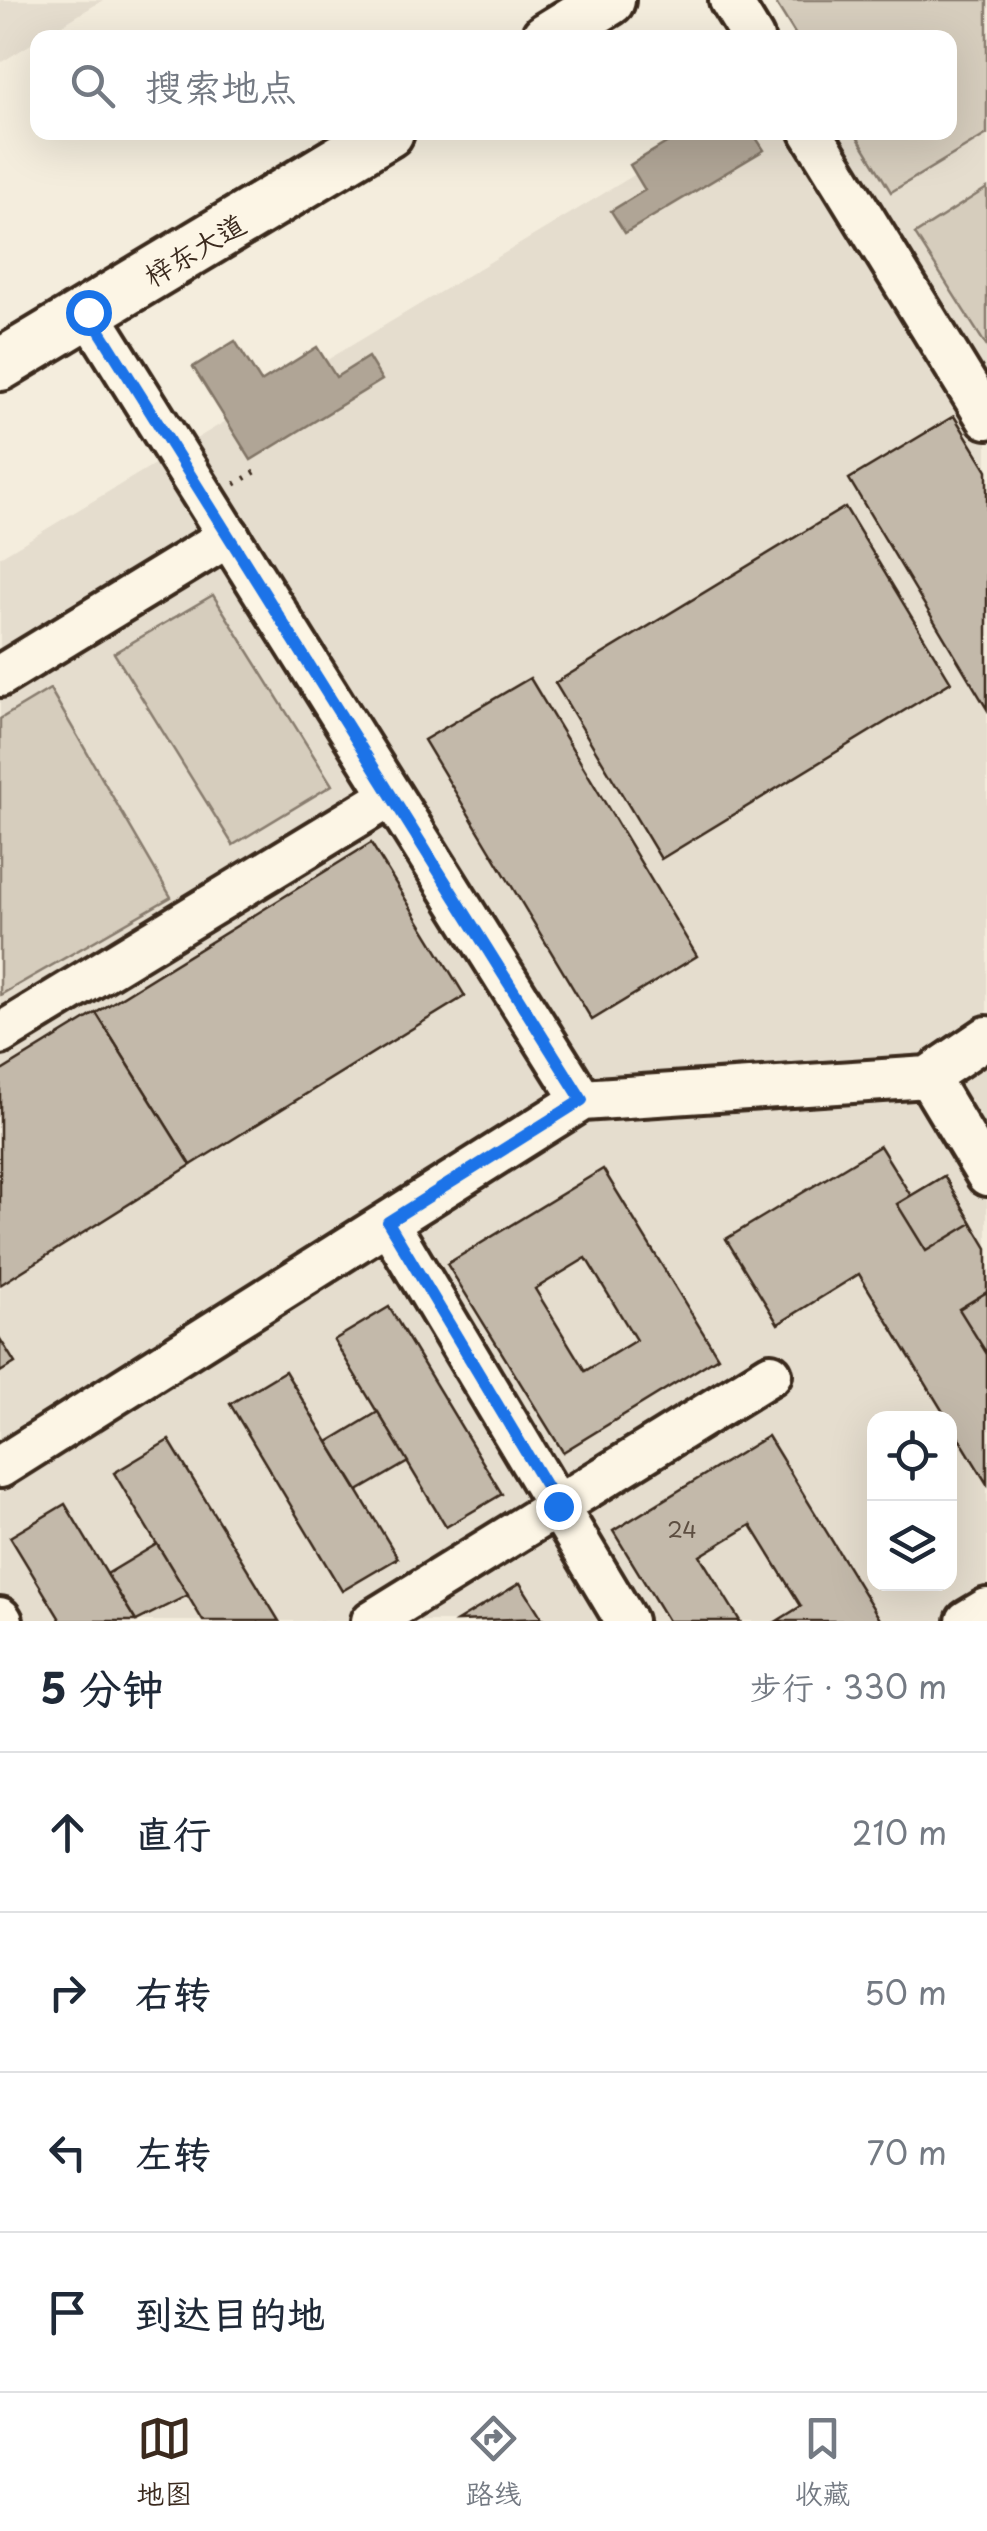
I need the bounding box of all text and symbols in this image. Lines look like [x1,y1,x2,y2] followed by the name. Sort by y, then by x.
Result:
[30,30,957,140] search box
[145,57,297,114] text: 搜索地点
[65,58,120,113] icon: search
[135,202,253,296] street label: 梓东大道
[66,290,112,336] route start
[867,1411,957,1591] map controls
[867,1411,957,1501] button: locate
[536,1484,582,1530] route end
[867,1501,957,1591] button: layers
[667,1512,697,1545] house number: 24
[40,1655,164,1718] text: 5 分钟
[750,1662,947,1710] text: 步行 · 330 m
[135,1804,211,1861] text: 直行
[40,1805,95,1860] icon: ahead
[852,1808,947,1856] text: 210 m
[135,1964,211,2021] text: 右转
[40,1965,95,2020] icon: right
[864,1968,947,2016] text: 50 m
[135,2124,211,2181] text: 左转
[40,2125,95,2180] icon: left
[867,2128,947,2176] text: 70 m
[135,2284,325,2341] text: 到达目的地
[40,2285,95,2340] icon: arrive
[136,2411,193,2514] tab: 地图
[465,2411,522,2514] tab: 路线
[794,2411,851,2514] tab: 收藏

